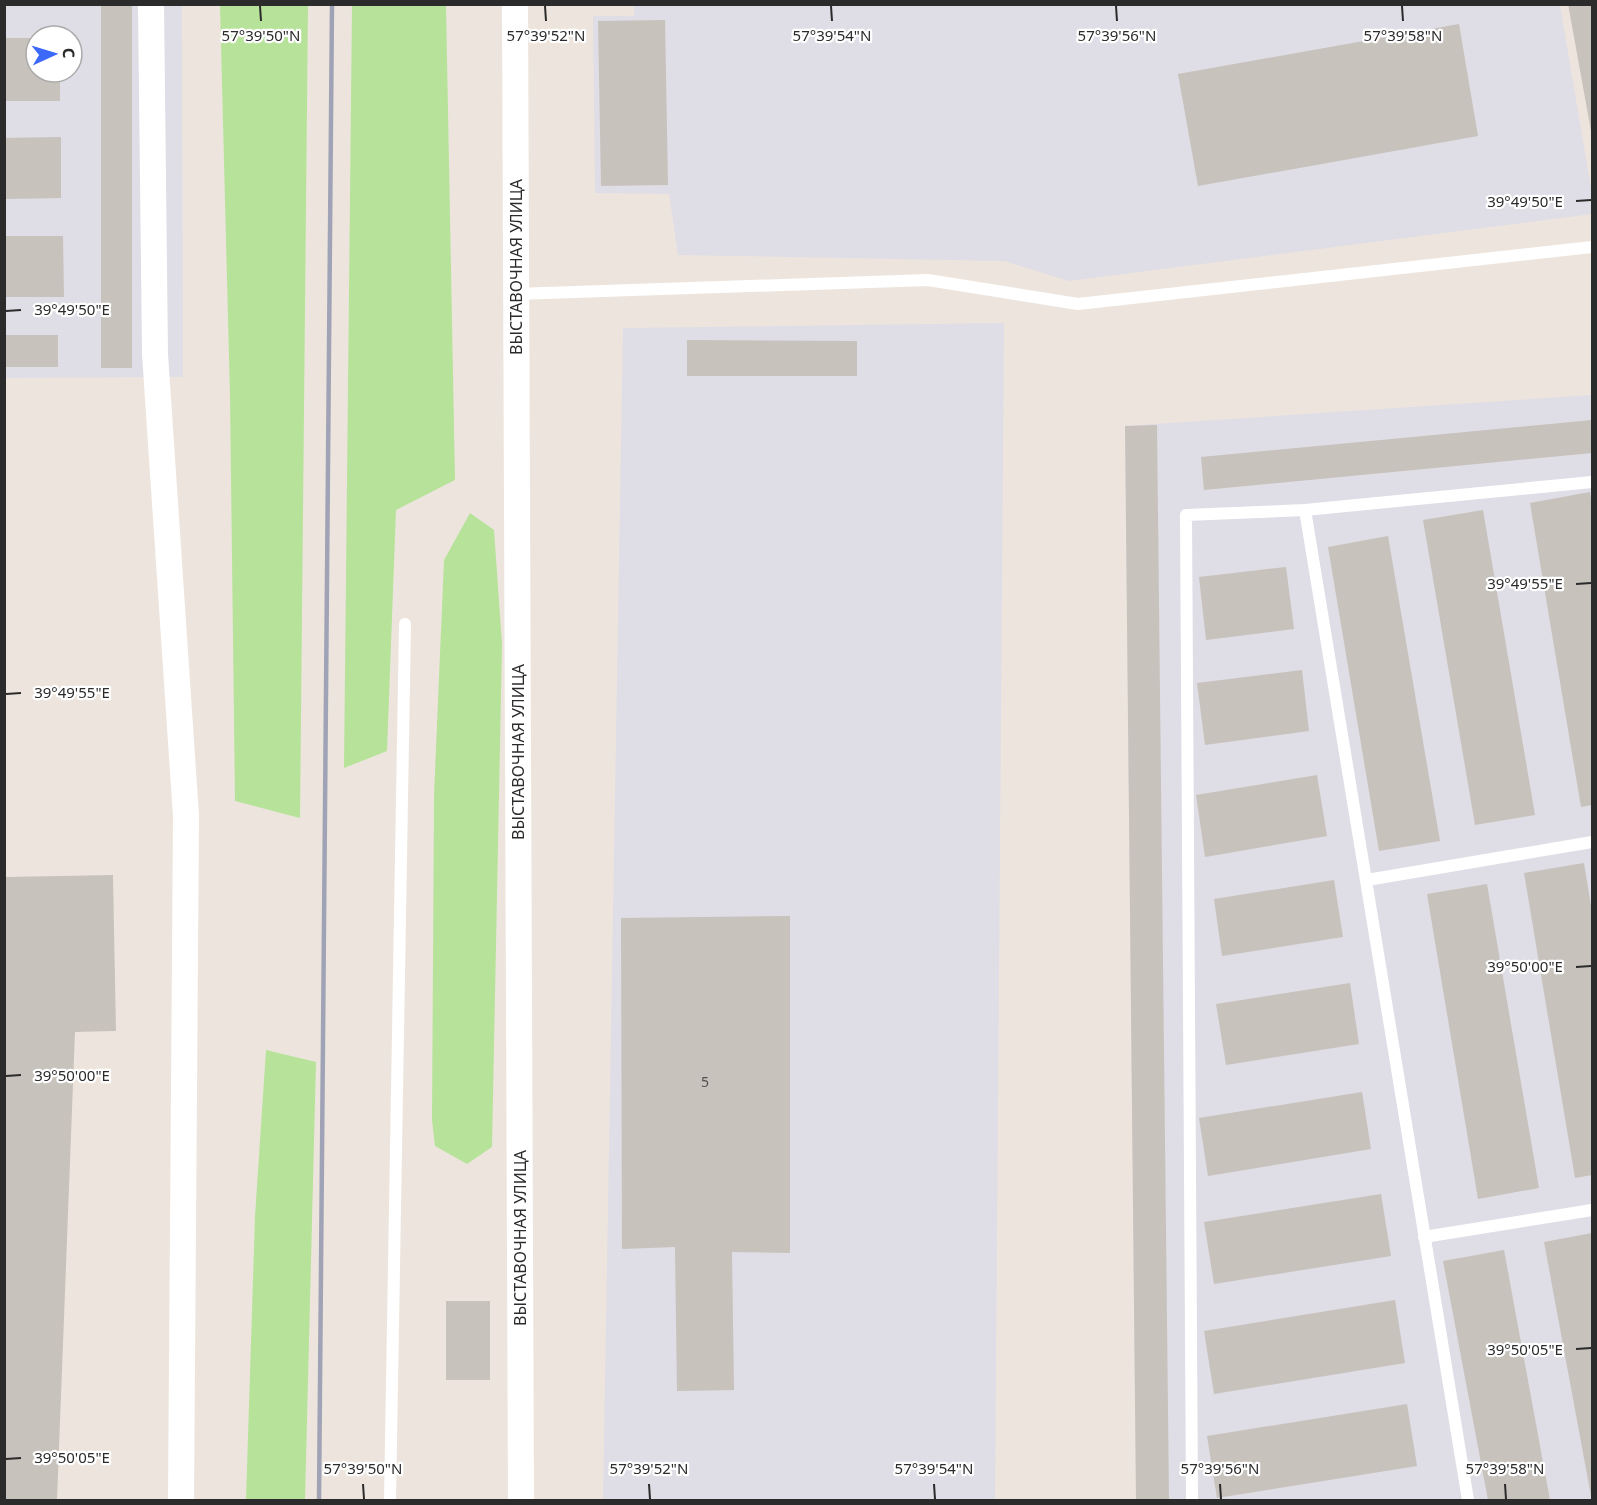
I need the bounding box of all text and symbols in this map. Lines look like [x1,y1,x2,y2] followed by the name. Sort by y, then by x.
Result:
[24,24,84,84] north arrow
[222,25,300,45] text: 57°39'50"N
[507,25,585,45] text: 57°39'52"N
[793,25,871,45] text: 57°39'54"N
[1078,25,1156,45] text: 57°39'56"N
[1364,25,1442,45] text: 57°39'58"N
[58,47,80,59] text: С
[505,178,527,355] street label: ВЫСТАВОЧНАЯ УЛИЦА
[1487,191,1563,211] text: 39°49'50"E
[34,299,110,319] text: 39°49'50"E
[1487,573,1563,593] text: 39°49'55"E
[507,663,529,840] street label: ВЫСТАВОЧНАЯ УЛИЦА
[34,682,110,702] text: 39°49'55"E
[1487,956,1563,976] text: 39°50'00"E
[34,1065,110,1085] text: 39°50'00"E
[701,1072,709,1091] house number: 5
[509,1149,531,1326] street label: ВЫСТАВОЧНАЯ УЛИЦА
[1487,1339,1563,1359] text: 39°50'05"E
[34,1447,110,1467] text: 39°50'05"E
[324,1458,402,1478] text: 57°39'50"N
[610,1458,688,1478] text: 57°39'52"N
[895,1458,973,1478] text: 57°39'54"N
[1181,1458,1259,1478] text: 57°39'56"N
[1466,1458,1544,1478] text: 57°39'58"N

